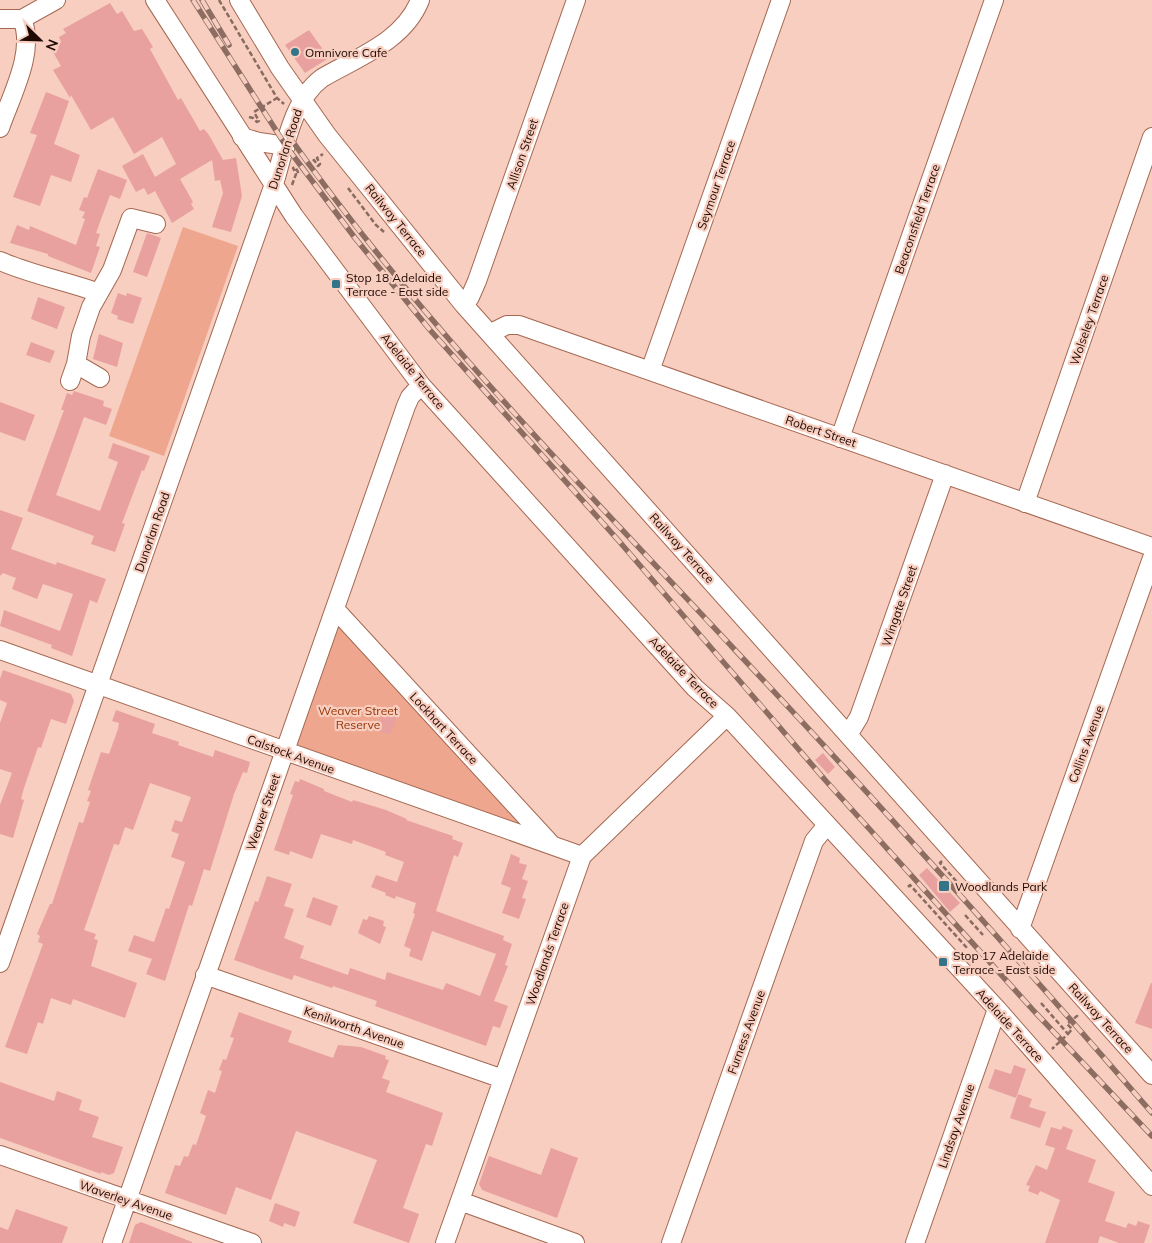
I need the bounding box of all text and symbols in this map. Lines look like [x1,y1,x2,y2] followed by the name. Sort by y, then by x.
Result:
[15,15,65,65] north arrow
[42,37,62,53] text: N
[305,45,387,60] place label: Omnivore Cafe
[289,46,301,58] marker: Omnivore Cafe
[265,107,305,191] street label: Dunorlan Road
[503,117,541,191] street label: Allison Street
[694,139,738,231] street label: Seymour Terrace
[891,162,943,276] street label: Beaconsfield Terrace
[362,181,430,259] street label: Railway Terrace
[346,270,448,299] place label: Stop 18 Adelaide Terrace - East side
[1066,273,1112,367] street label: Wolseley Terrace
[330,278,342,290] marker: Stop 18 Adelaide Terrace - East side
[378,330,448,412] street label: Adelaide Terrace
[784,412,858,450] street label: Robert Street
[131,490,173,574] street label: Dunorlan Road
[647,510,717,586] street label: Railway Terrace
[878,564,920,648] street label: Wingate Street
[646,633,722,711] street label: Adelaide Terrace
[407,689,481,767] street label: Lockhart Terrace
[318,703,398,732] park label: Weaver Street Reserve
[1065,703,1107,785] street label: Collins Avenue
[245,731,337,777] street label: Calstock Avenue
[243,772,283,852] street label: Weaver Street
[937,879,951,893] marker: Woodlands Park
[955,879,1048,894] place label: Woodlands Park
[522,901,572,1007] street label: Woodlands Terrace
[953,948,1055,977] place label: Stop 17 Adelaide Terrace - East side
[937,956,949,968] marker: Stop 17 Adelaide Terrace - East side
[1066,980,1136,1056] street label: Railway Terrace
[973,985,1047,1065] street label: Adelaide Terrace
[724,988,768,1076] street label: Furness Avenue
[302,1003,406,1051] street label: Kenilworth Avenue
[935,1082,977,1170] street label: Lindsay Avenue
[77,1177,175,1223] street label: Waverley Avenue

